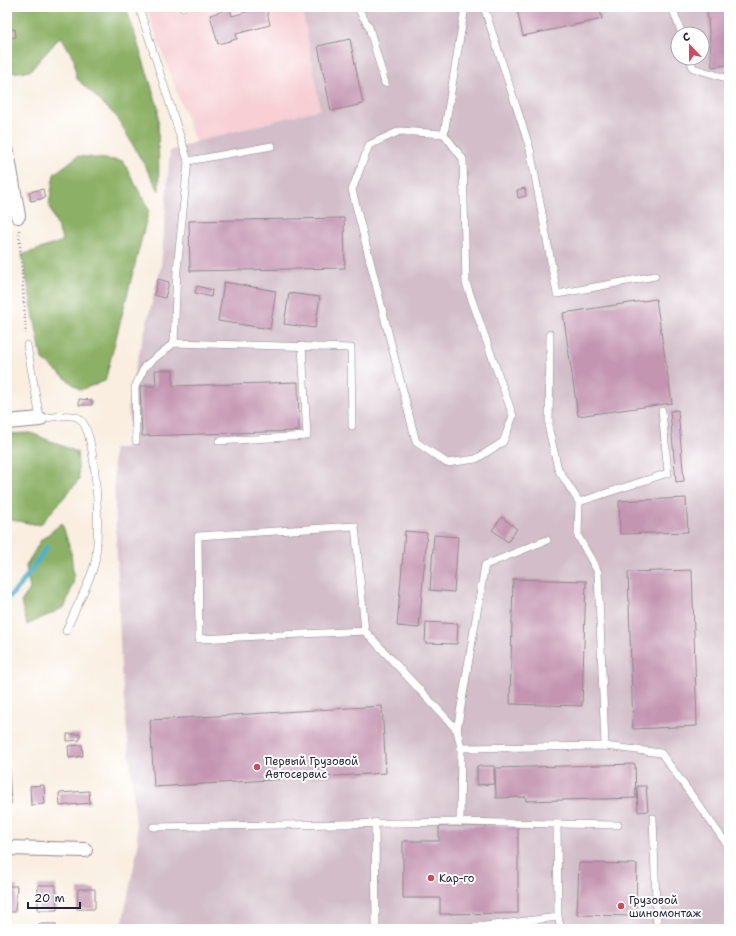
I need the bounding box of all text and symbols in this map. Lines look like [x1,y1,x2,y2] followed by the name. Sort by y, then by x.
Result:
[670,26,710,66] north arrow
[680,29,693,45] text: С
[265,754,358,782] place label: Первый Грузовой Автосервис
[252,762,262,772] marker: Первый Грузовой Автосервис
[439,871,475,886] place label: Кар-го
[426,873,436,883] marker: Кар-го
[28,884,80,910] scale bar
[34,890,65,906] text: 20 m
[629,893,702,921] place label: Грузовой шиномонтаж
[616,901,626,911] marker: Грузовой шиномонтаж

